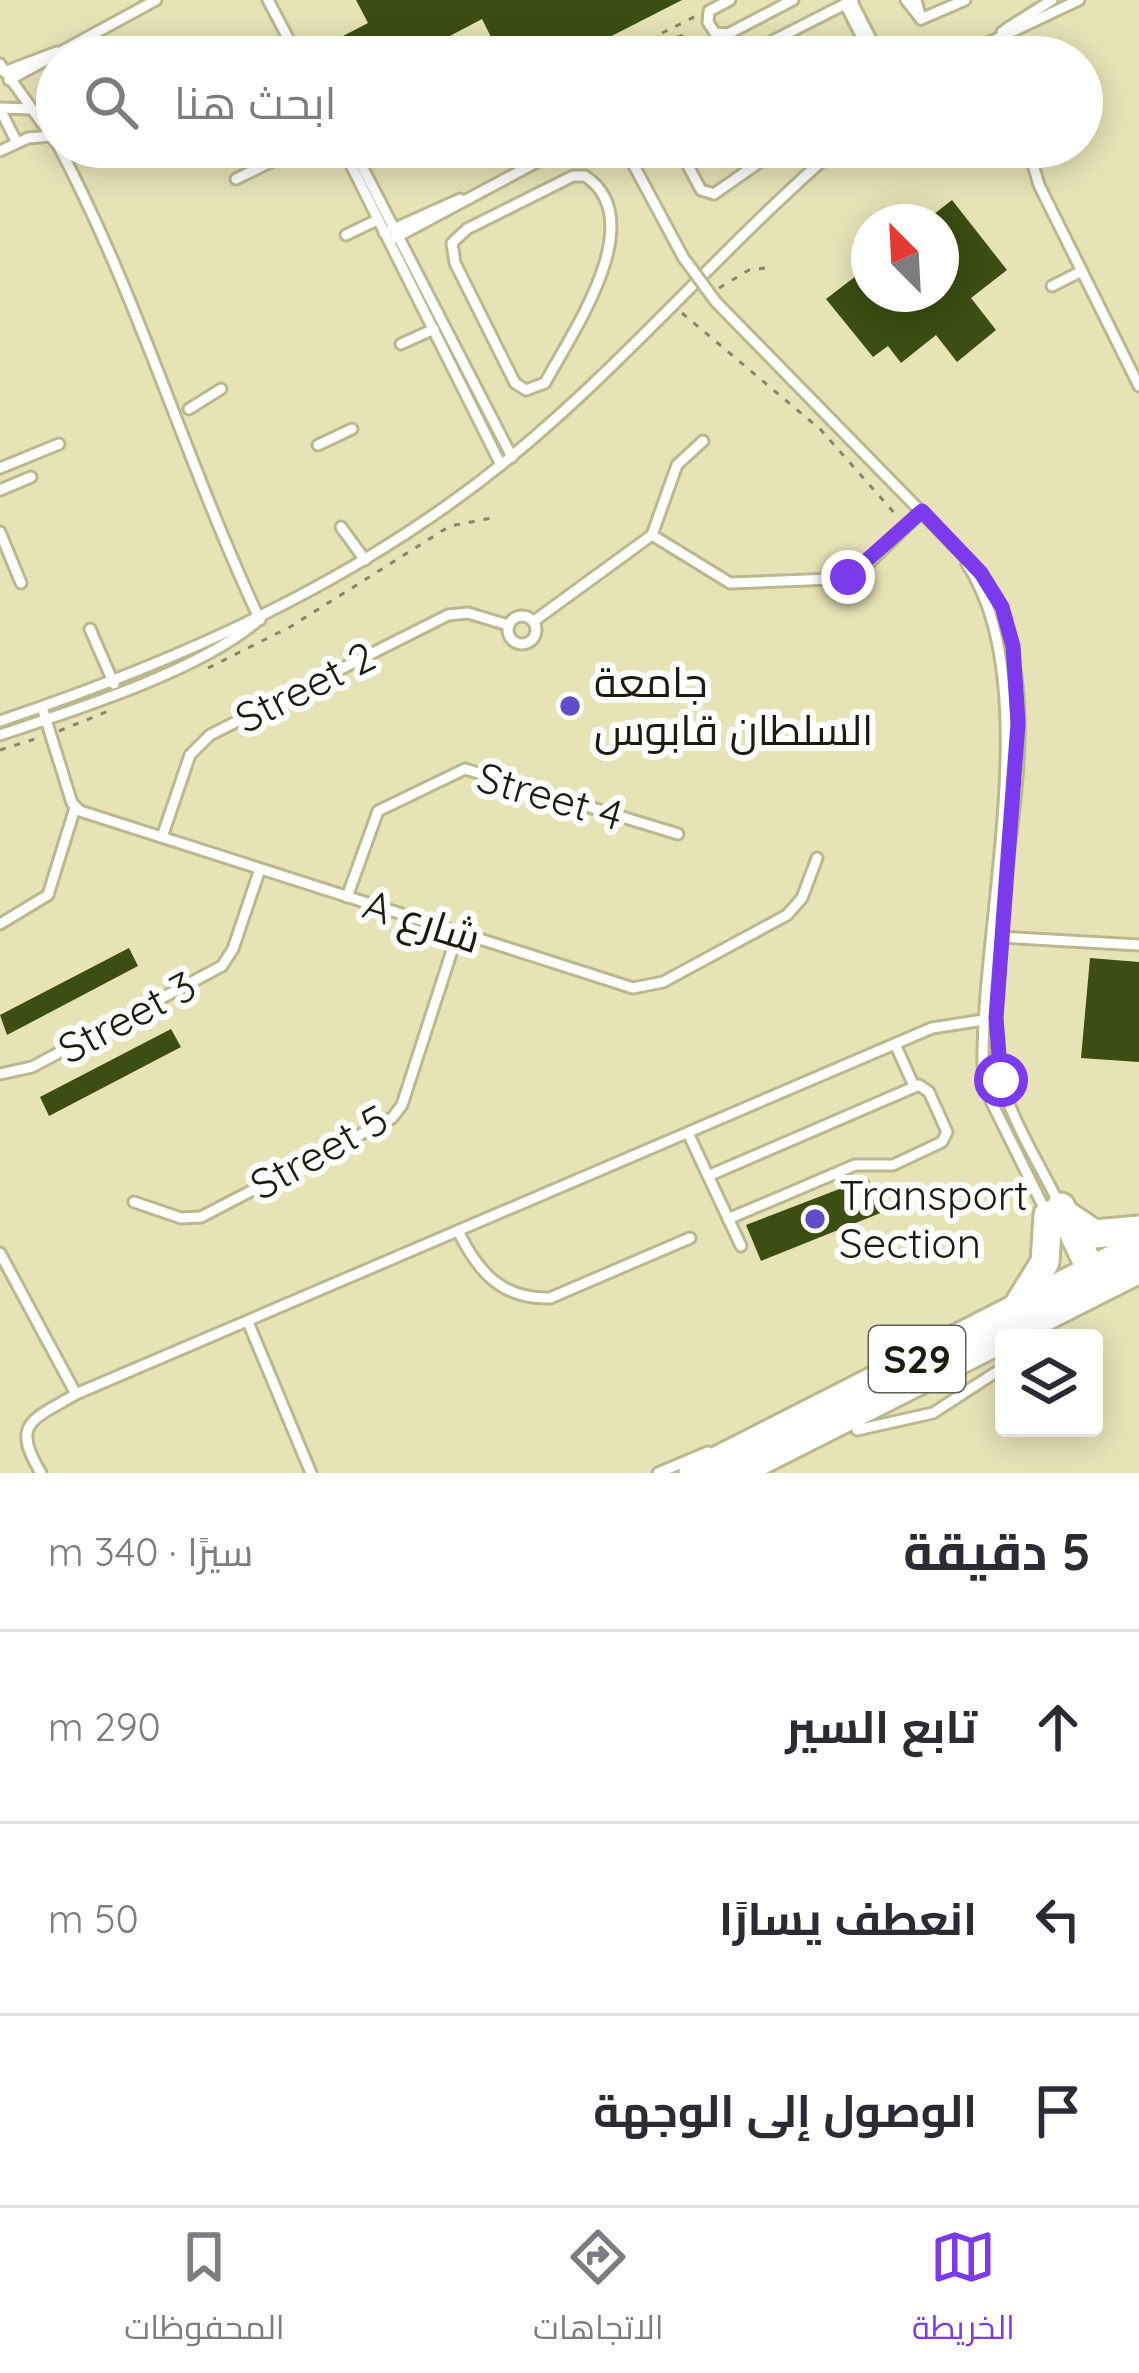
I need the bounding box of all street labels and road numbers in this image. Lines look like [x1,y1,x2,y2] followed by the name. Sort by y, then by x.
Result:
[226,629,383,744] street label: Street 2
[472,750,629,841] street label: Street 4
[356,877,487,966] street label: A شارع
[49,958,205,1075] street label: Street 3
[241,1092,397,1211] street label: Street 5
[869,1326,965,1392] road number: S29

